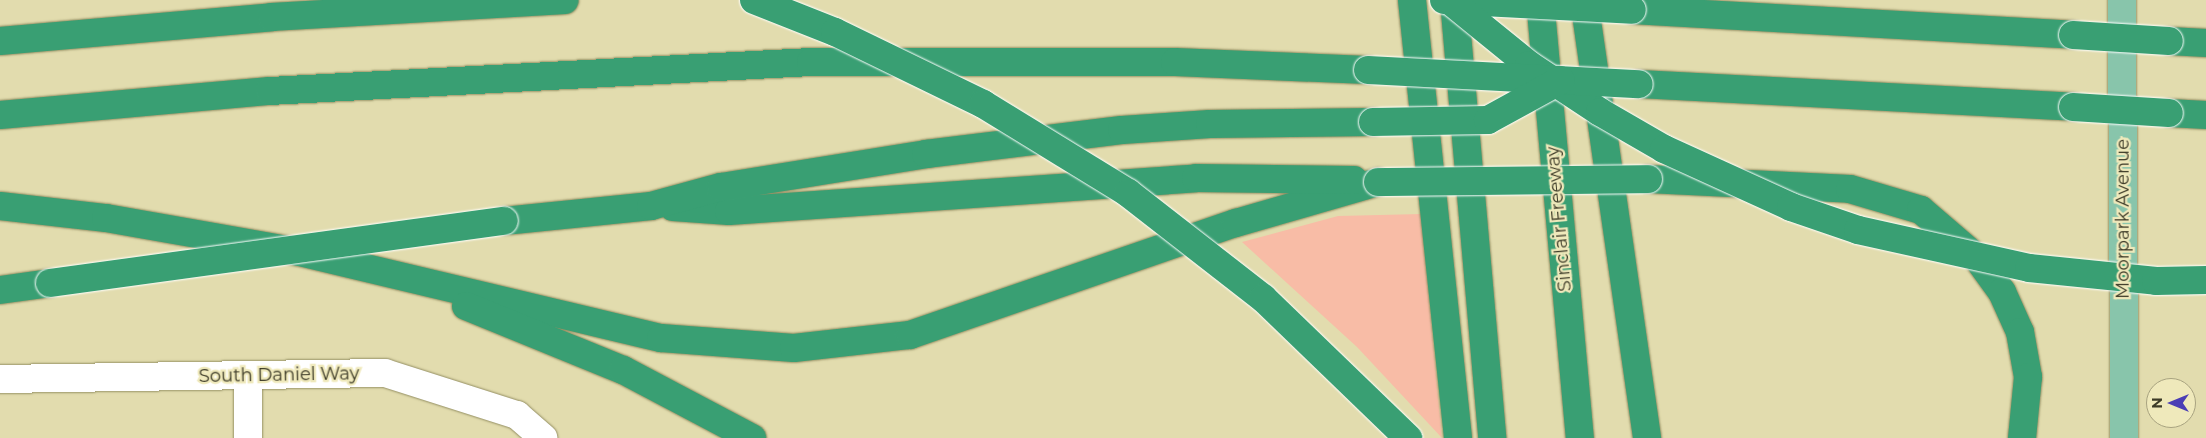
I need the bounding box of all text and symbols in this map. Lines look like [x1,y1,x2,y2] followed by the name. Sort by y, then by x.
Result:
[2112,139,2134,299] street label: Moorpark Avenue
[1542,146,1576,292] street label: Sinclair Freeway
[199,363,359,387] street label: South Daniel Way
[2146,378,2196,428] north arrow
[2148,397,2166,409] text: N

